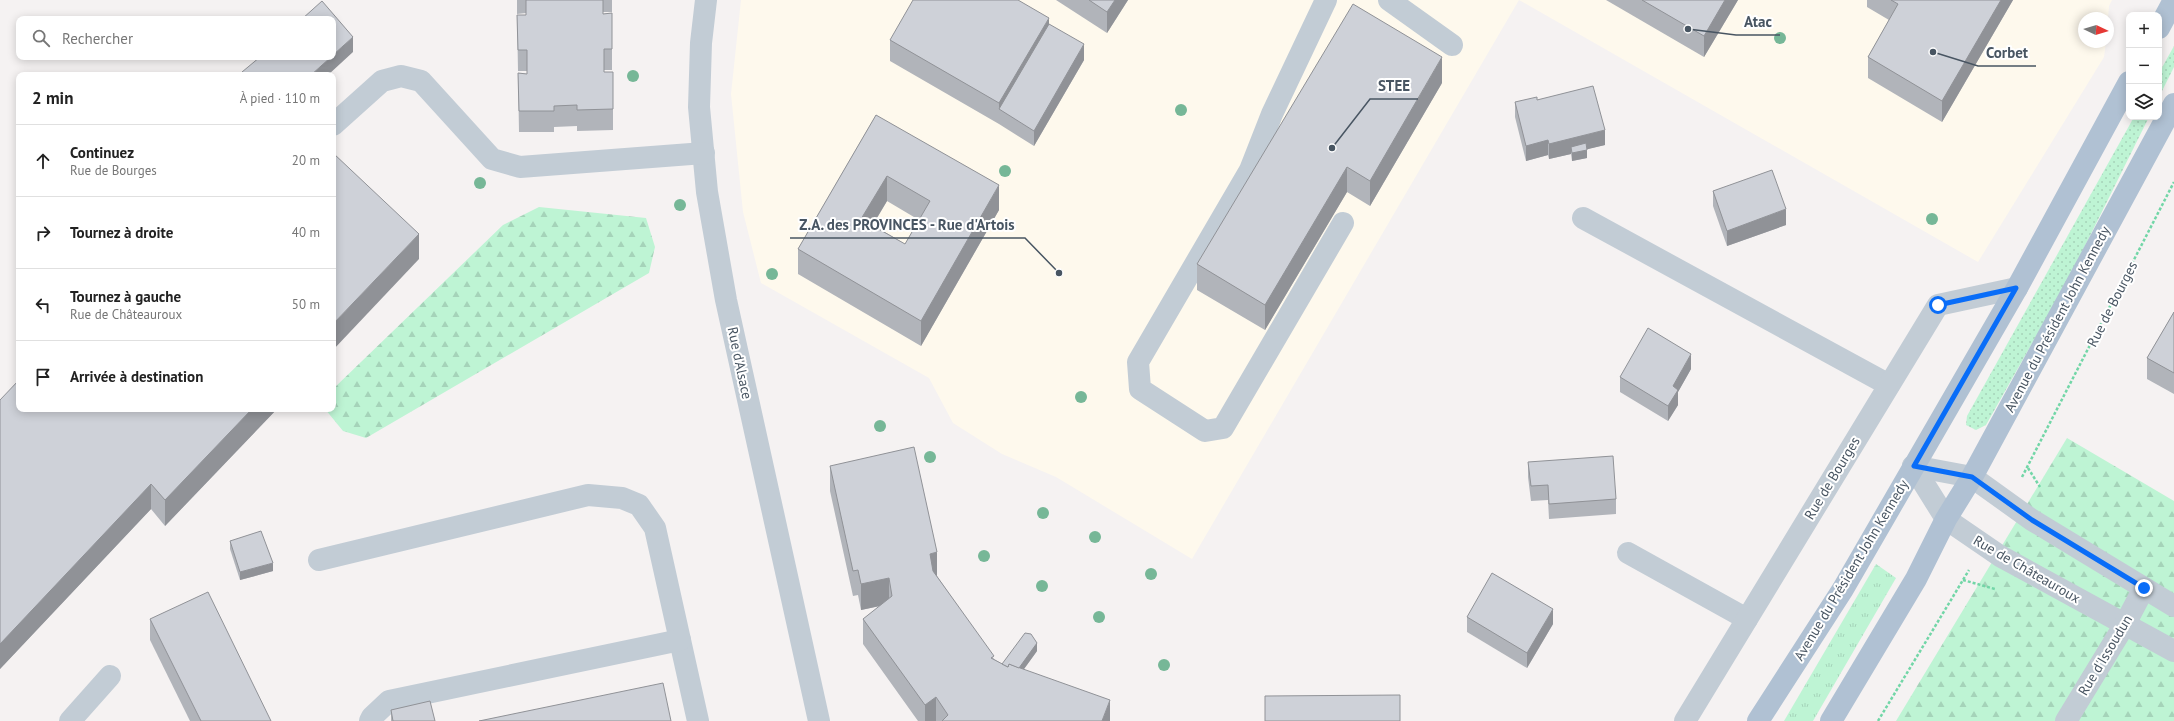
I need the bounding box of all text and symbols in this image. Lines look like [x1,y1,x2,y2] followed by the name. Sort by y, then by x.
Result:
[1736,8,1780,35] callout: Atac
[1744,12,1772,31] text: Atac
[2078,12,2114,48] north arrow
[2126,12,2162,120] map controls
[2126,12,2162,48] button: +
[16,16,336,60] search box
[30,27,52,49] icon: search
[62,29,133,48] text: Rechercher
[1978,39,2036,66] callout: Corbet
[1986,43,2029,62] text: Corbet
[2126,48,2162,84] button: −
[1370,72,1418,99] callout: STEE
[1378,76,1410,95] text: STEE
[2126,84,2162,120] button: layers
[32,87,73,109] text: 2 min
[240,90,320,107] text: À pied · 110 m
[70,143,134,162] text: Continuez
[32,150,54,172] icon: ahead
[292,152,320,169] text: 20 m
[70,162,157,179] text: Rue de Bourges
[790,211,1025,238] callout: Z.A. des PROVINCES - Rue d'Artois
[799,215,1015,234] text: Z.A. des PROVINCES - Rue d'Artois
[32,222,54,244] icon: right
[70,223,173,242] text: Tournez à droite
[2000,223,2114,415] street label: Avenue du Président John Kennedy
[292,224,320,241] text: 40 m
[2083,258,2141,350] street label: Rue de Bourges
[70,287,181,306] text: Tournez à gauche
[32,294,54,316] icon: left
[292,296,320,313] text: 50 m
[1929,296,1947,314] route start
[70,306,182,323] text: Rue de Châteauroux
[724,325,756,401] street label: Rue d'Alsace
[32,366,54,388] icon: arrive
[70,367,203,386] text: Arrivée à destination
[1800,433,1864,523] street label: Rue de Bourges
[1790,476,1913,664] street label: Avenue du Président John Kennedy
[1970,531,2084,607] street label: Rue de Châteauroux
[2135,579,2153,597] route end
[2074,611,2136,699] street label: Rue d'Issoudun

